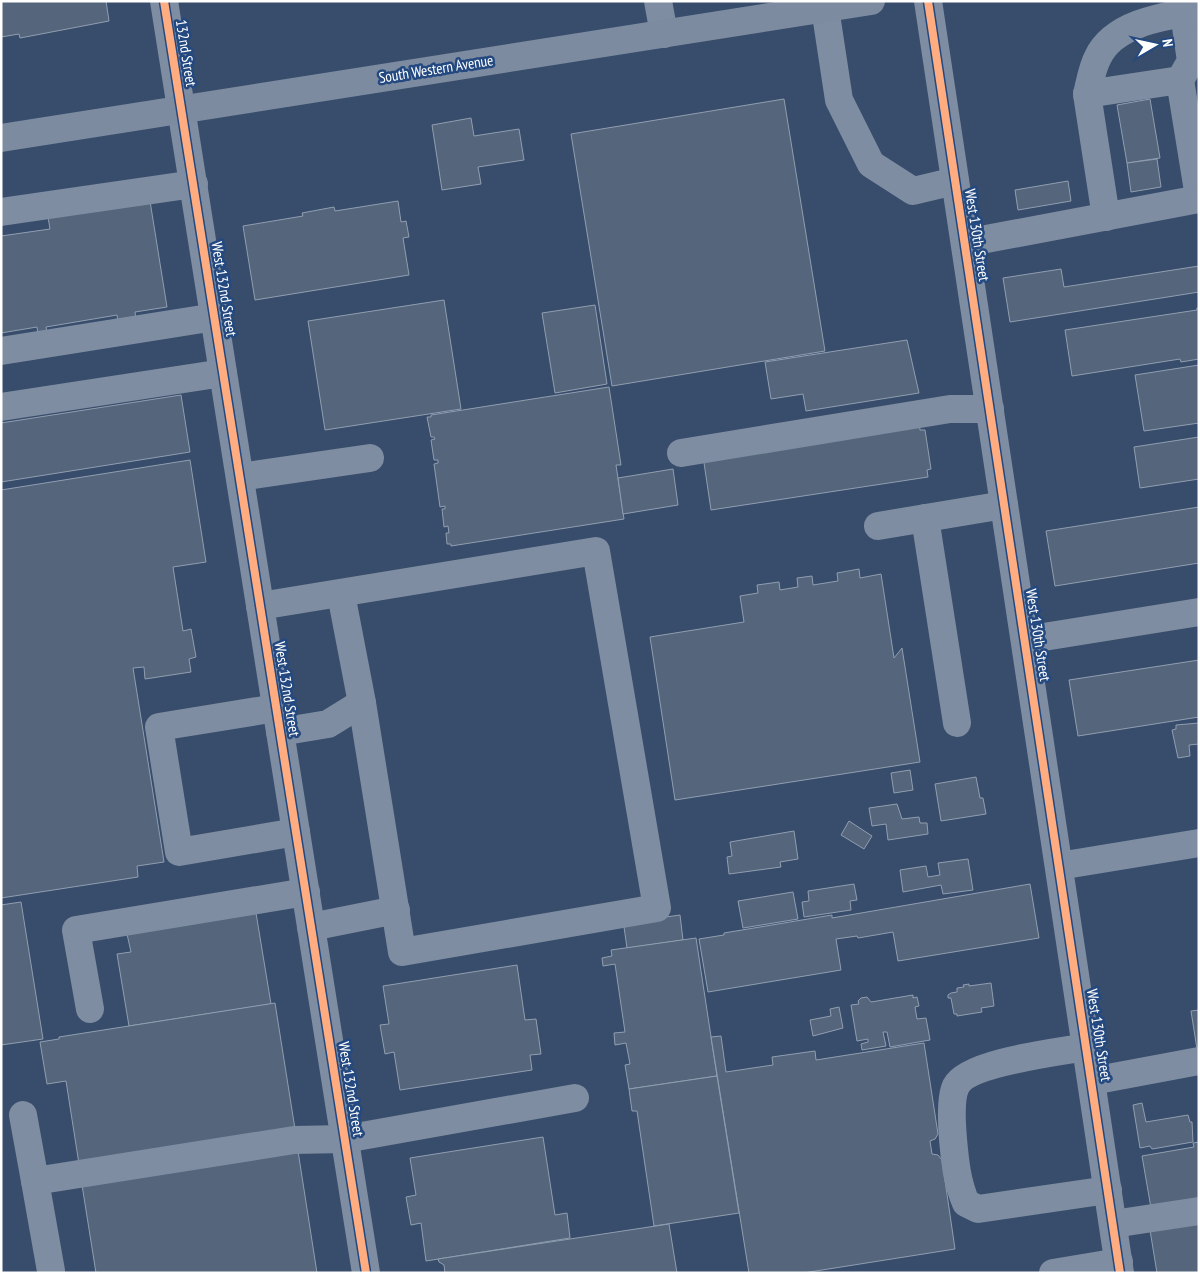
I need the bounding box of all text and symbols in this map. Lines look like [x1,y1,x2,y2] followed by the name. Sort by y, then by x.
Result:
[172,18,201,88] street label: 132nd Street
[1130,20,1180,70] north arrow
[1158,38,1177,48] text: N
[377,50,494,87] street label: South Western Avenue
[961,187,994,282] street label: West 130th Street
[208,240,241,338] street label: West 132nd Street
[1022,587,1055,682] street label: West 130th Street
[271,640,304,738] street label: West 132nd Street
[1083,987,1116,1082] street label: West 130th Street
[335,1040,368,1138] street label: West 132nd Street

